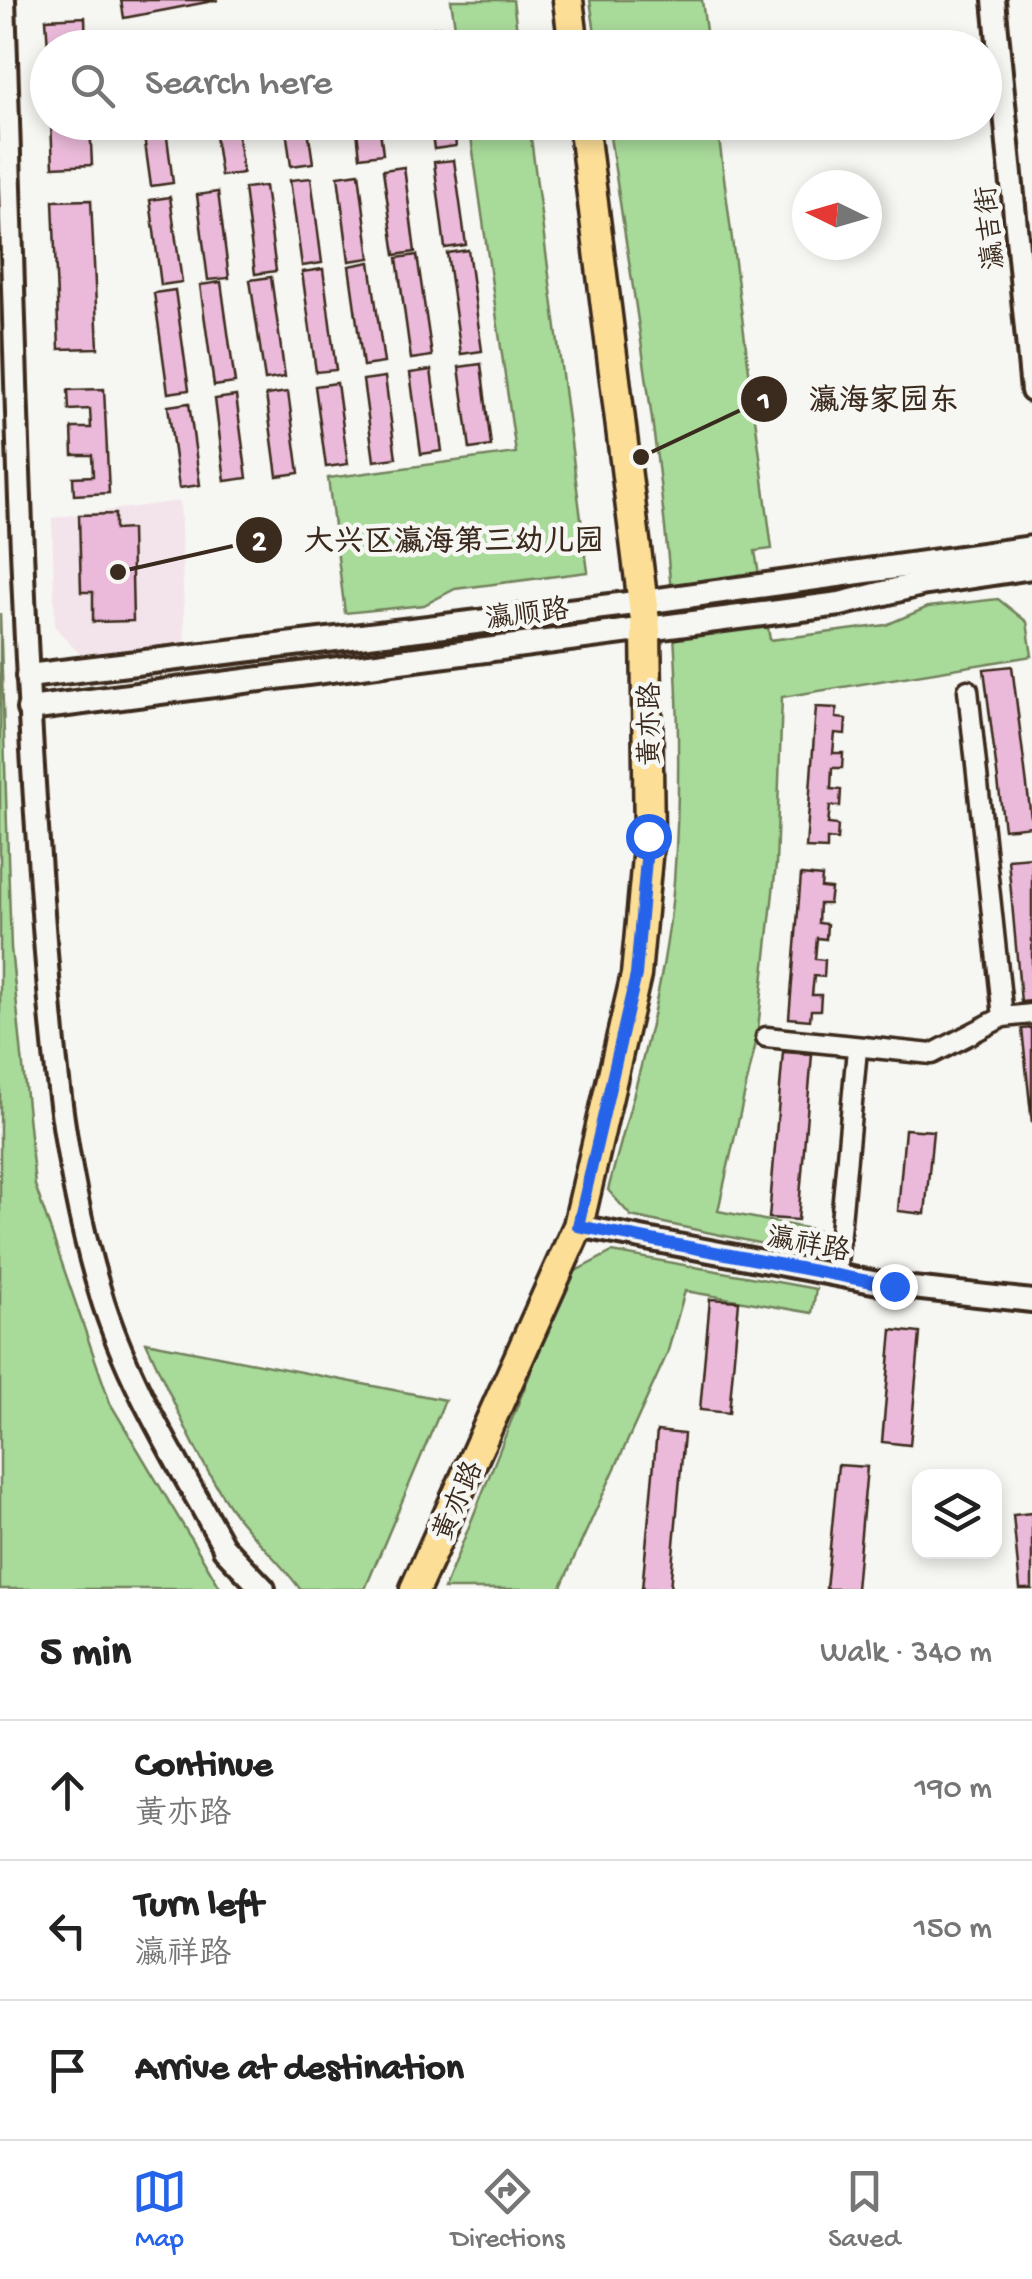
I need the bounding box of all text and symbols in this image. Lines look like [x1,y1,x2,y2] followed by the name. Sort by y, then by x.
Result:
[30,30,1002,140] search box
[65,58,120,113] icon: search
[145,63,332,107] text: Search here
[792,170,882,260] north arrow
[971,184,1013,271] street label: 瀛吉街
[739,369,979,429] callout: 瀛海家园东
[809,384,959,421] text: 瀛海家园东
[757,386,770,421] text: 1
[234,510,624,570] callout: 大兴区瀛海第三幼儿园
[304,525,604,562] text: 大兴区瀛海第三幼儿园
[252,527,267,562] text: 2
[484,593,571,638] street label: 瀛顺路
[634,682,669,766] street label: 黄亦路
[626,814,672,860] route start
[764,1220,853,1271] street label: 瀛祥路
[872,1264,918,1310] route end
[426,1456,492,1547] street label: 黄亦路
[912,1469,1002,1559] map controls
[912,1469,1002,1559] button: layers
[40,1630,131,1679] text: 5 min
[820,1635,992,1673] text: Walk · 340 m
[135,1745,273,1789] text: Continue
[40,1763,95,1818] icon: ahead
[915,1771,992,1809] text: 190 m
[135,1797,231,1835] text: 黄亦路
[135,1885,263,1929] text: Turn left
[40,1903,95,1958] icon: left
[914,1911,992,1949] text: 150 m
[135,1937,231,1975] text: 瀛祥路
[40,2043,95,2098] icon: arrive
[135,2048,464,2092] text: Arrive at destination
[132,2164,187,2257] tab: Map
[451,2164,565,2257] tab: Directions
[828,2164,900,2257] tab: Saved

